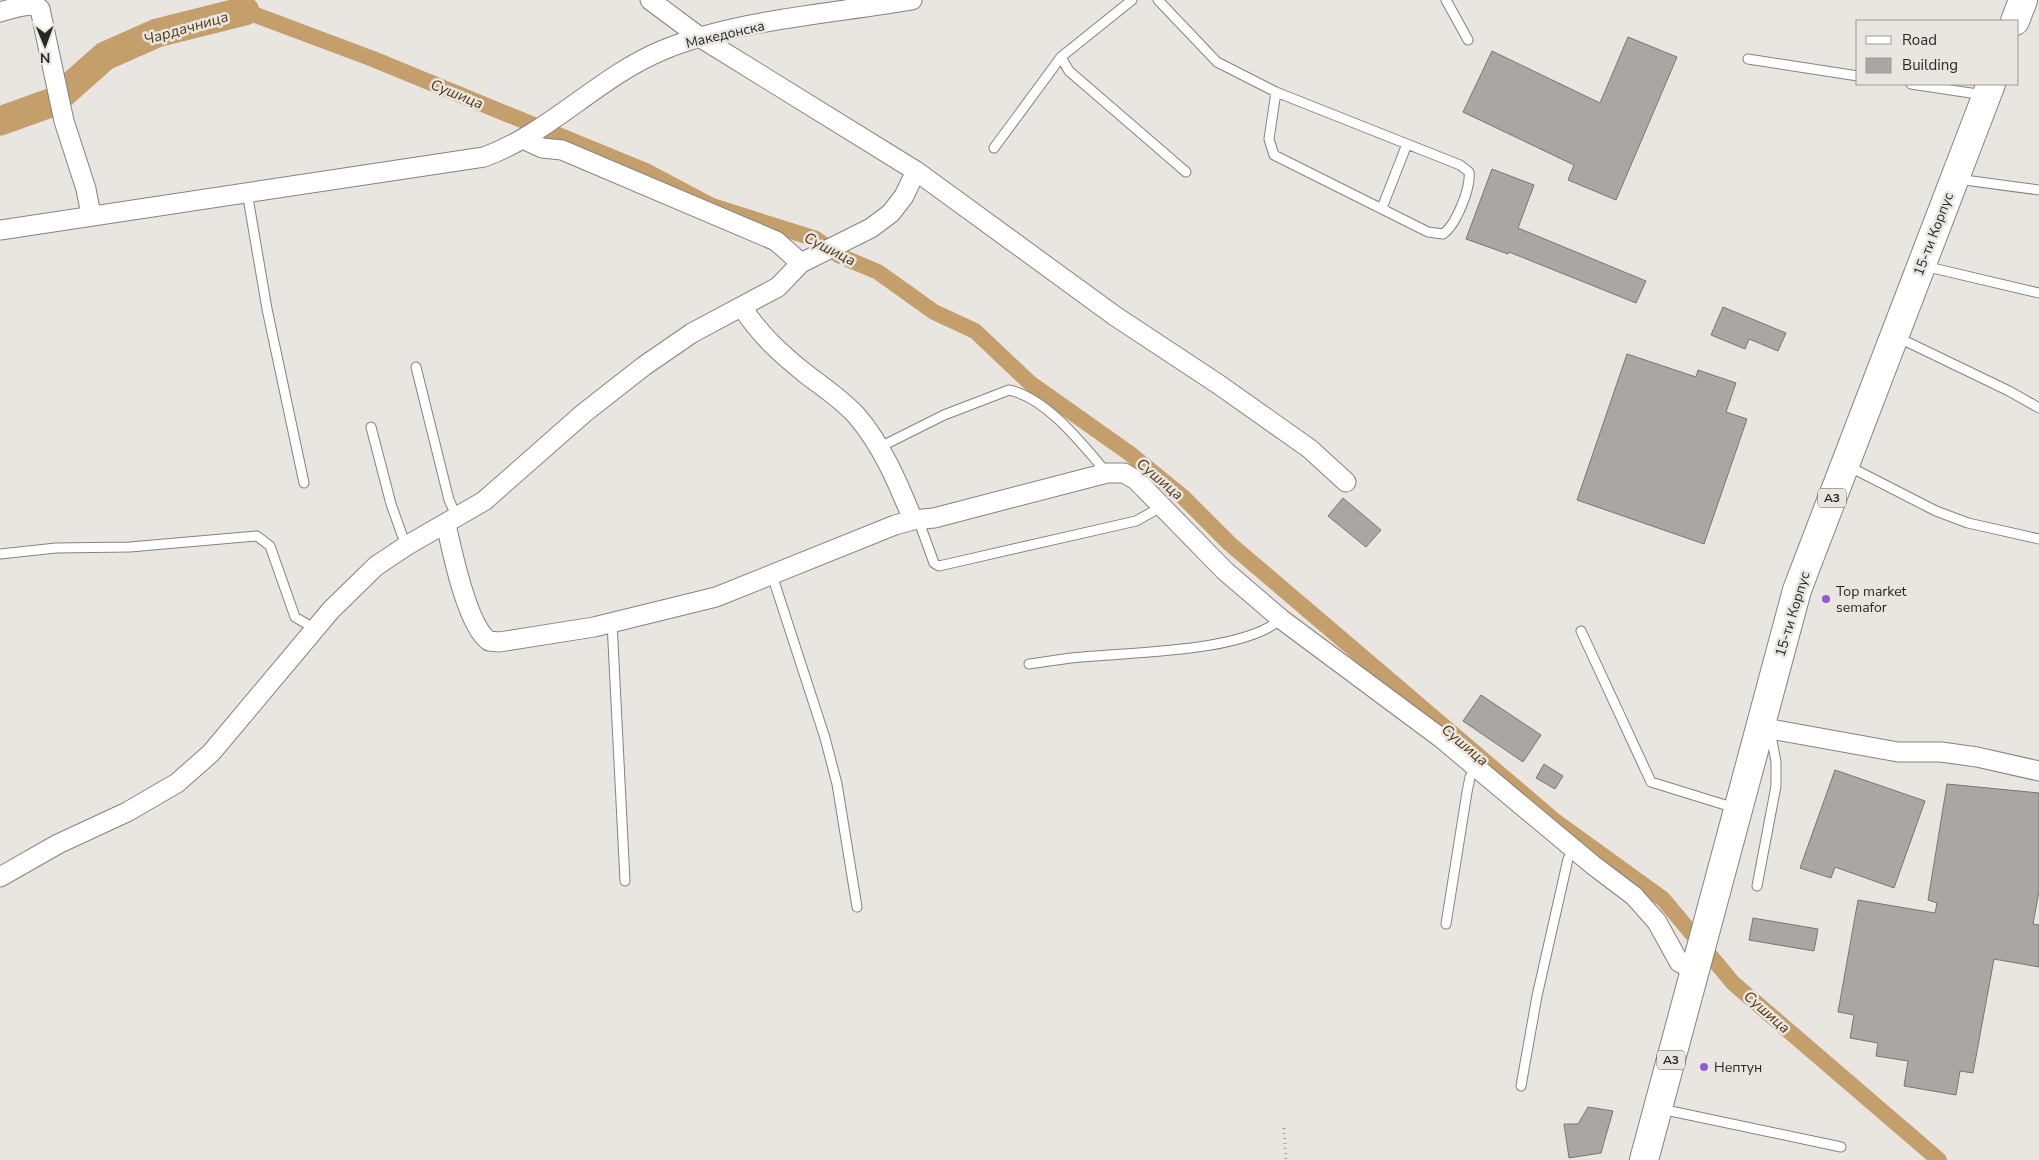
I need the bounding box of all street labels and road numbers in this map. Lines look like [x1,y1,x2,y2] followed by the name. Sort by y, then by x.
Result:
[684,16,766,53] street label: Македонска
[1909,189,1958,279] street label: 15-ти Корпус
[1818,488,1846,508] road number: A3
[1771,569,1815,659] street label: 15-ти Корпус
[1657,1050,1685,1070] road number: A3

